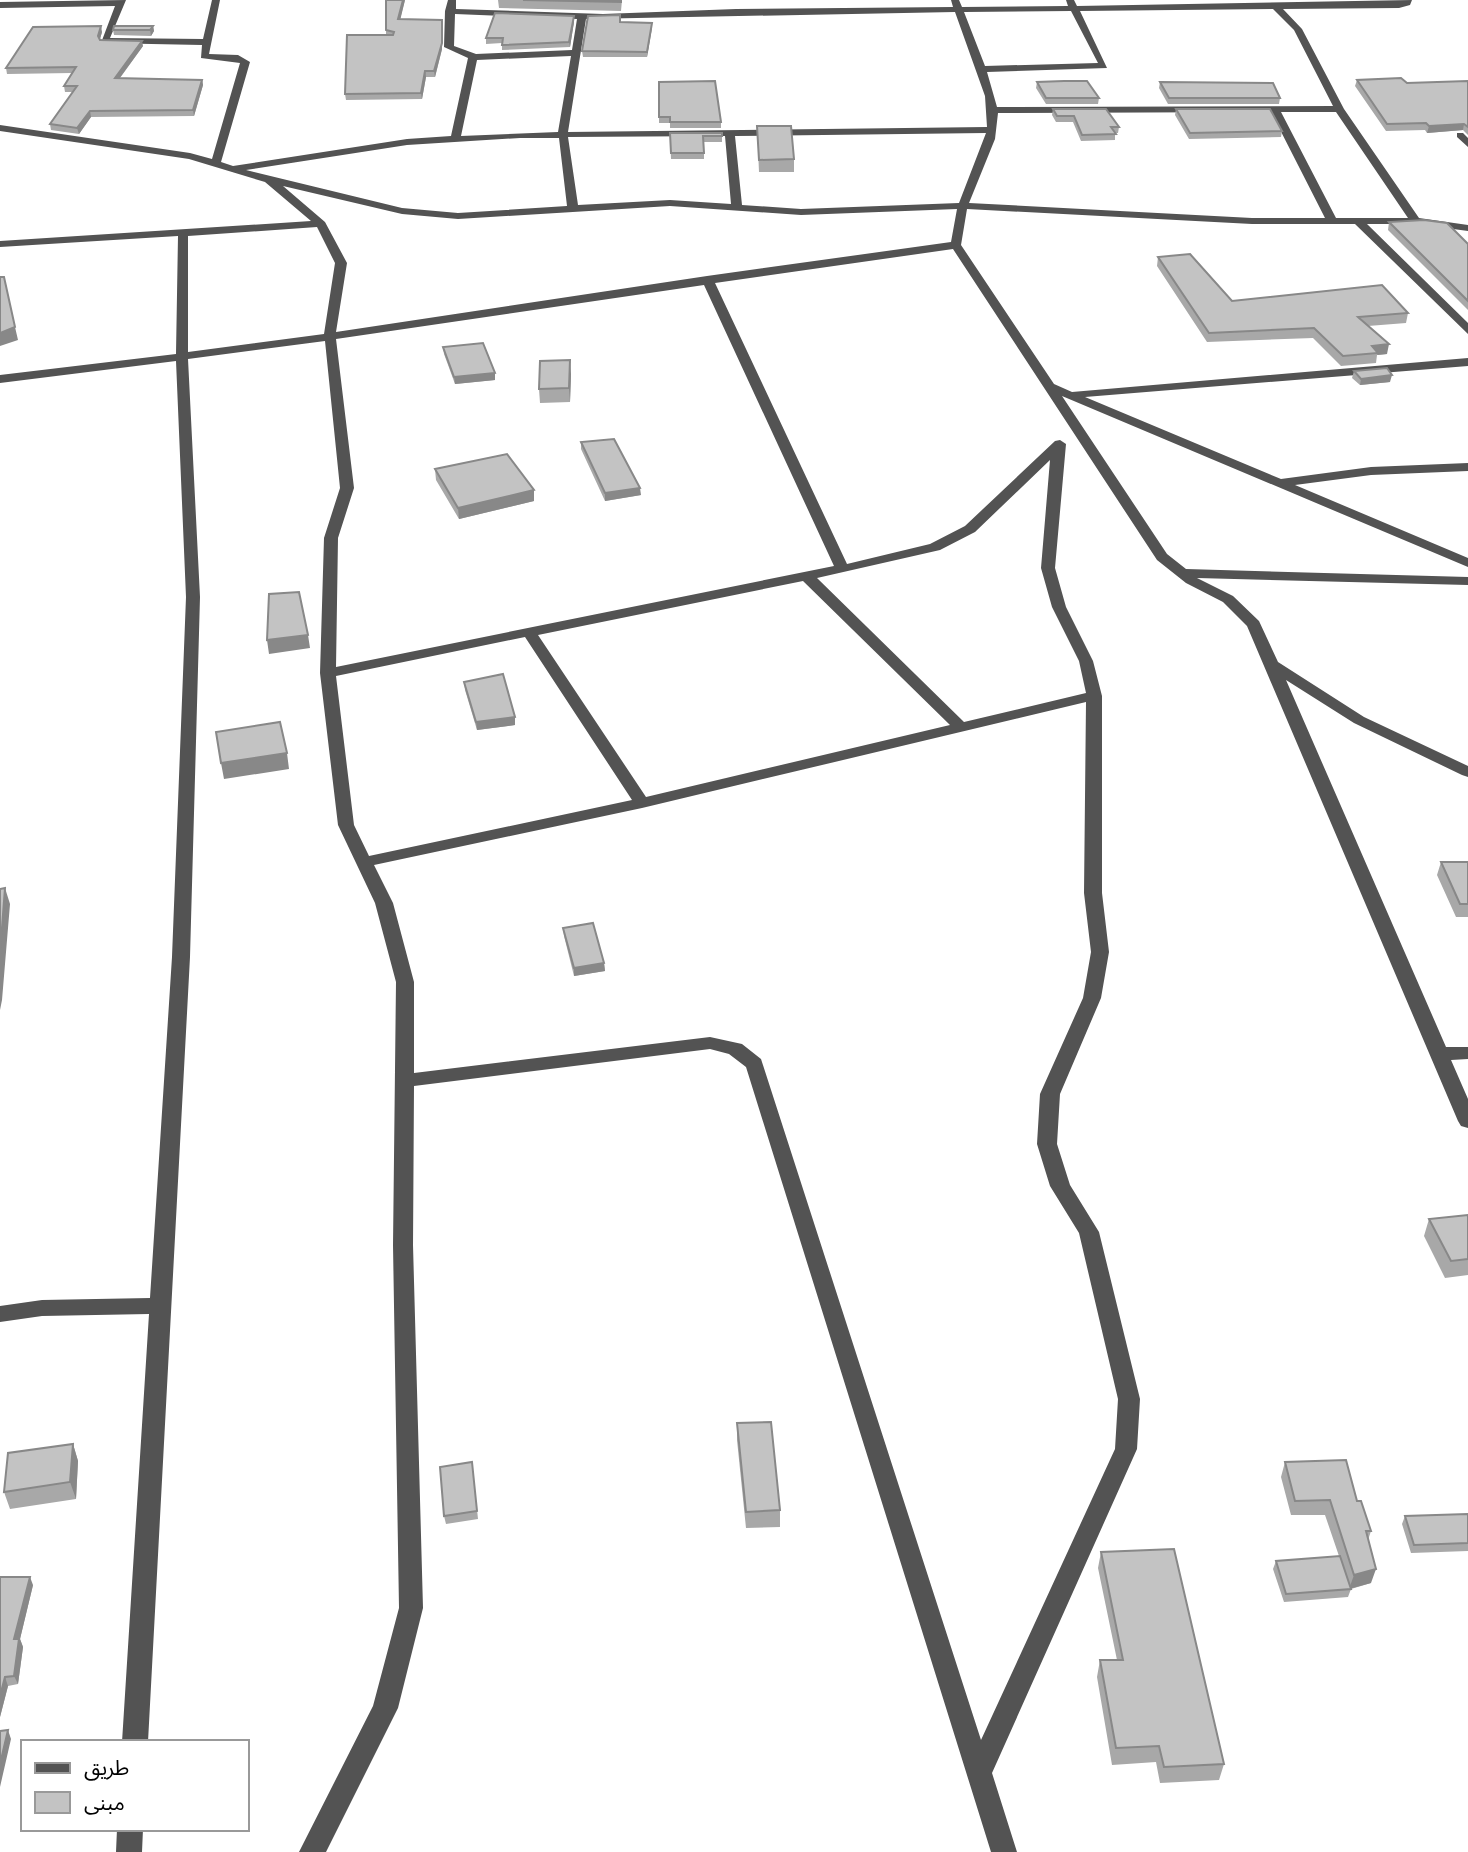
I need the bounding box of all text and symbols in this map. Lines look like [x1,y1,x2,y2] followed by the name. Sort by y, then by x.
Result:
[21,1740,248,1831] legend
[84,1756,129,1781] text: طريق
[84,1791,125,1815] text: مبنى

